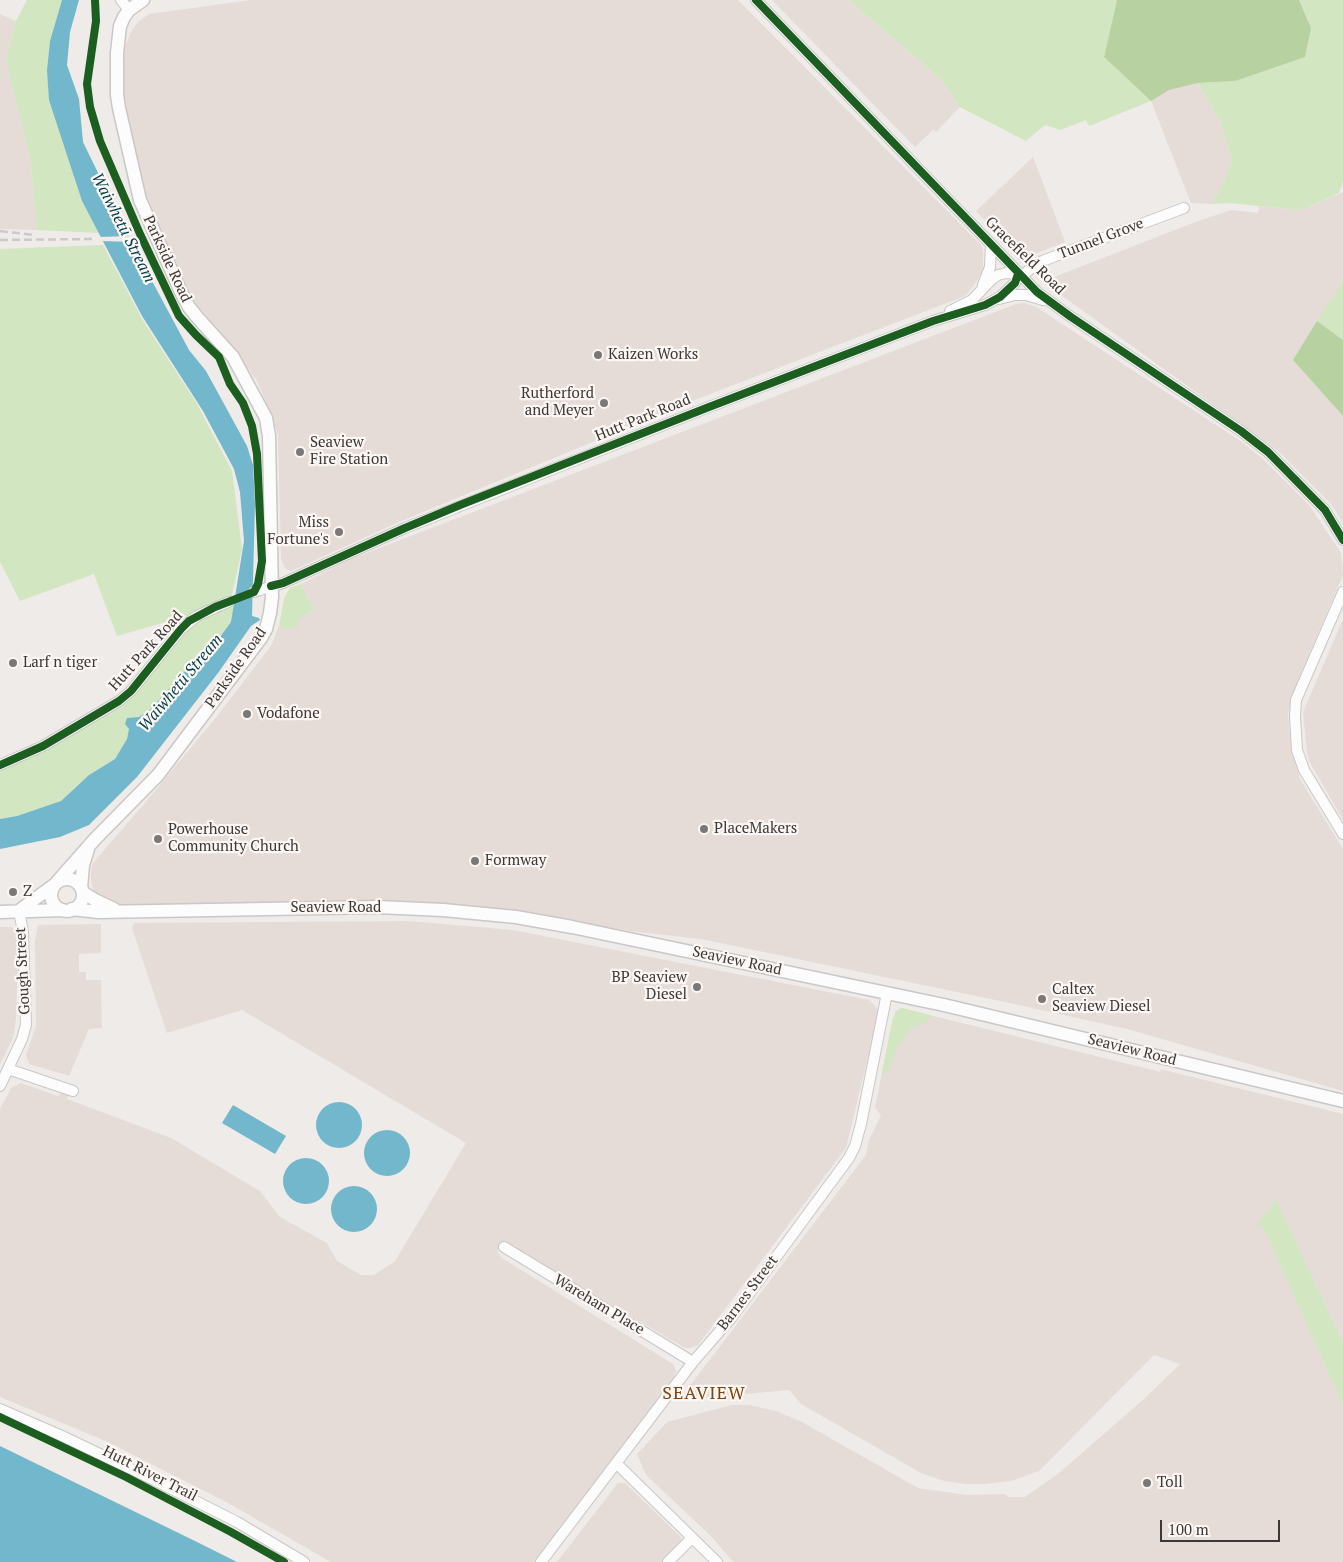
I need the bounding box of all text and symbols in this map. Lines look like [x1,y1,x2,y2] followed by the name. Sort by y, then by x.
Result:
[87,170,159,286] water label: Waiwhetū Stream
[139,213,195,305] street label: Parkside Road
[981,213,1069,299] street label: Gracefield Road
[1056,214,1146,264] street label: Tunnel Grove
[608,346,698,364] place label: Kaizen Works
[592,349,604,361] marker: Kaizen Works
[521,385,594,420] place label: Rutherford and Meyer
[593,391,693,445] street label: Hutt Park Road
[598,397,610,409] marker: Rutherford and Meyer
[310,434,388,469] place label: Seaview Fire Station
[294,446,306,458] marker: Seaview Fire Station
[267,514,329,549] place label: Miss Fortune's
[333,526,345,538] marker: Miss Fortune's
[105,607,187,695] street label: Hutt Park Road
[202,624,270,712] street label: Parkside Road
[135,631,227,735] water label: Waiwhetū Stream
[23,654,97,672] place label: Larf n tiger
[7,657,19,669] marker: Larf n tiger
[257,705,320,723] place label: Vodafone
[241,708,253,720] marker: Vodafone
[714,820,797,838] place label: PlaceMakers
[168,821,299,856] place label: Powerhouse Community Church
[698,823,710,835] marker: PlaceMakers
[152,833,164,845] marker: Powerhouse Community Church
[485,852,546,870] place label: Formway
[469,855,481,867] marker: Formway
[23,883,32,901] place label: Z
[7,886,19,898] marker: Z
[291,899,381,917] street label: Seaview Road
[12,927,34,1015] street label: Gough Street
[691,943,783,979] street label: Seaview Road
[611,969,687,1004] place label: BP Seaview Diesel
[691,981,703,993] marker: BP Seaview Diesel
[1052,981,1151,1016] place label: Caltex Seaview Diesel
[1036,993,1048,1005] marker: Caltex Seaview Diesel
[1086,1030,1178,1070] street label: Seaview Road
[714,1252,782,1334] street label: Barnes Street
[551,1271,647,1339] street label: Wareham Place
[661,1383,747,1405] district label: SEAVIEW
[100,1442,200,1506] street label: Hutt River Trail
[1157,1474,1183,1492] place label: Toll
[1141,1477,1153,1489] marker: Toll
[1163,1510,1283,1542] scale bar
[1168,1519,1209,1539] text: 100 m

